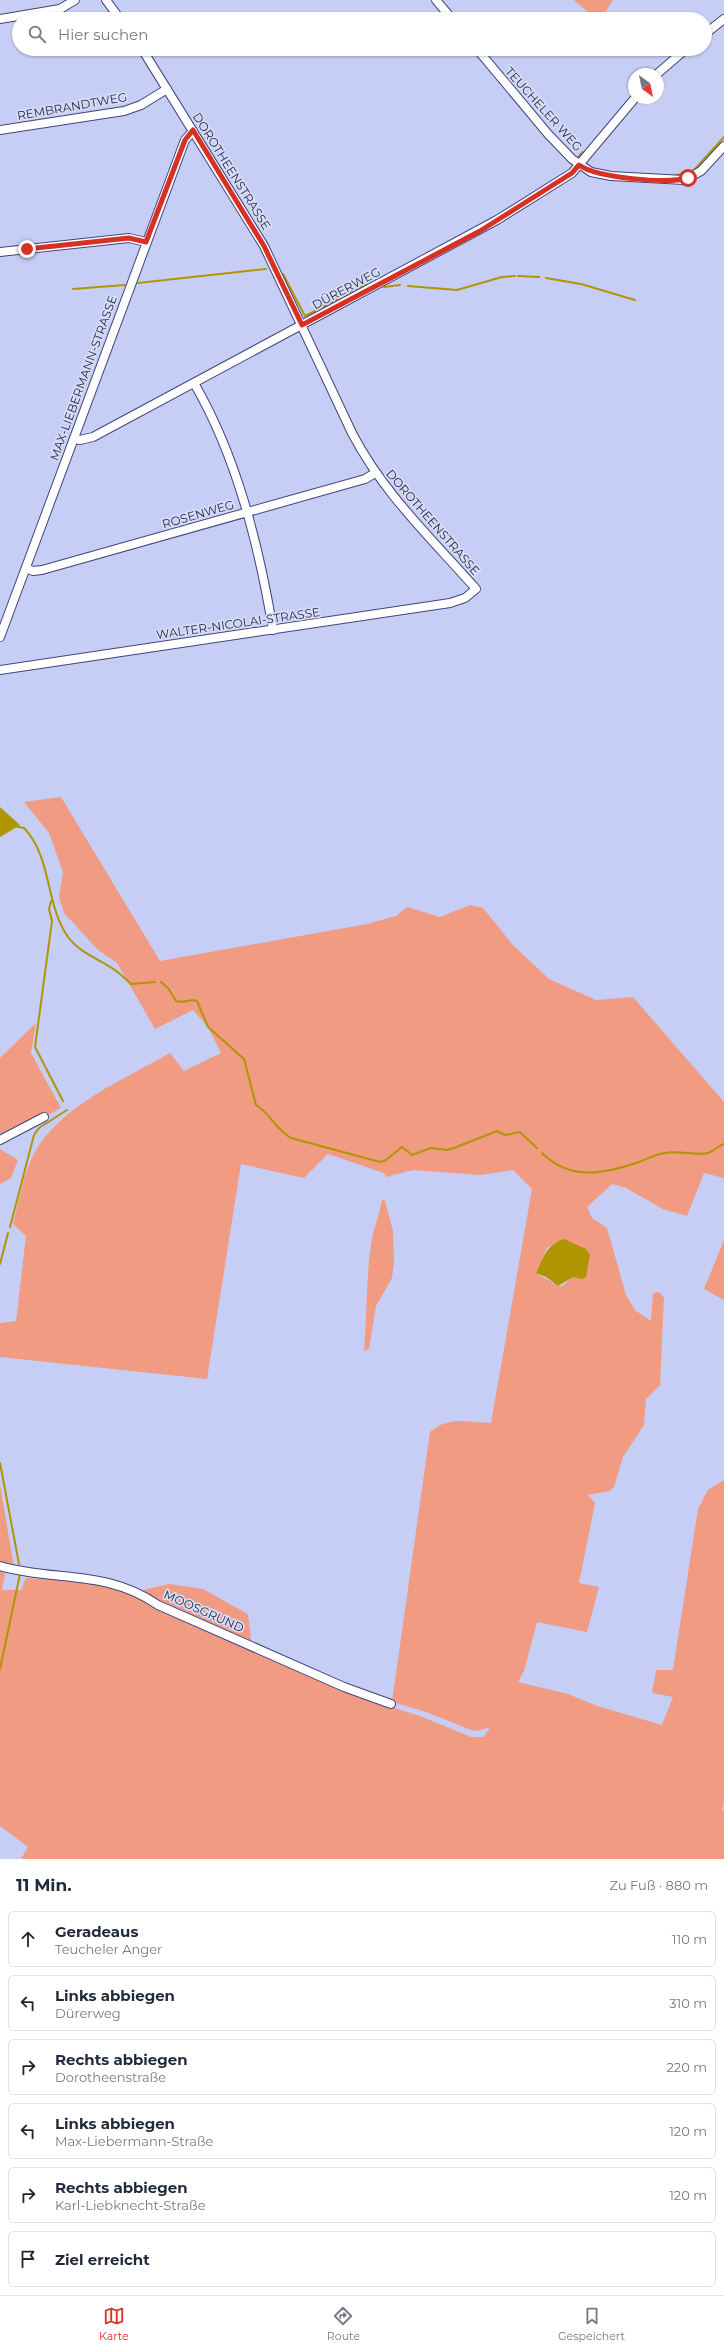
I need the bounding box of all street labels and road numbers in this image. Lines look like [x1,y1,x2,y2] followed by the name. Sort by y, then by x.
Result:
[502,64,586,154] street label: TEUCHELER WEG
[16,89,128,123] street label: REMBRANDTWEG
[190,110,274,232] street label: DOROTHEENSTRASSE
[309,264,383,312] street label: DÜRERWEG
[46,293,120,463] street label: MAX-LIEBERMANN-STRASSE
[383,466,483,578] street label: DOROTHEENSTRASSE
[160,497,236,531] street label: ROSENWEG
[155,604,321,642] street label: WALTER-NICOLAI-STRASSE
[162,1587,246,1635] street label: MOOSGRUND

